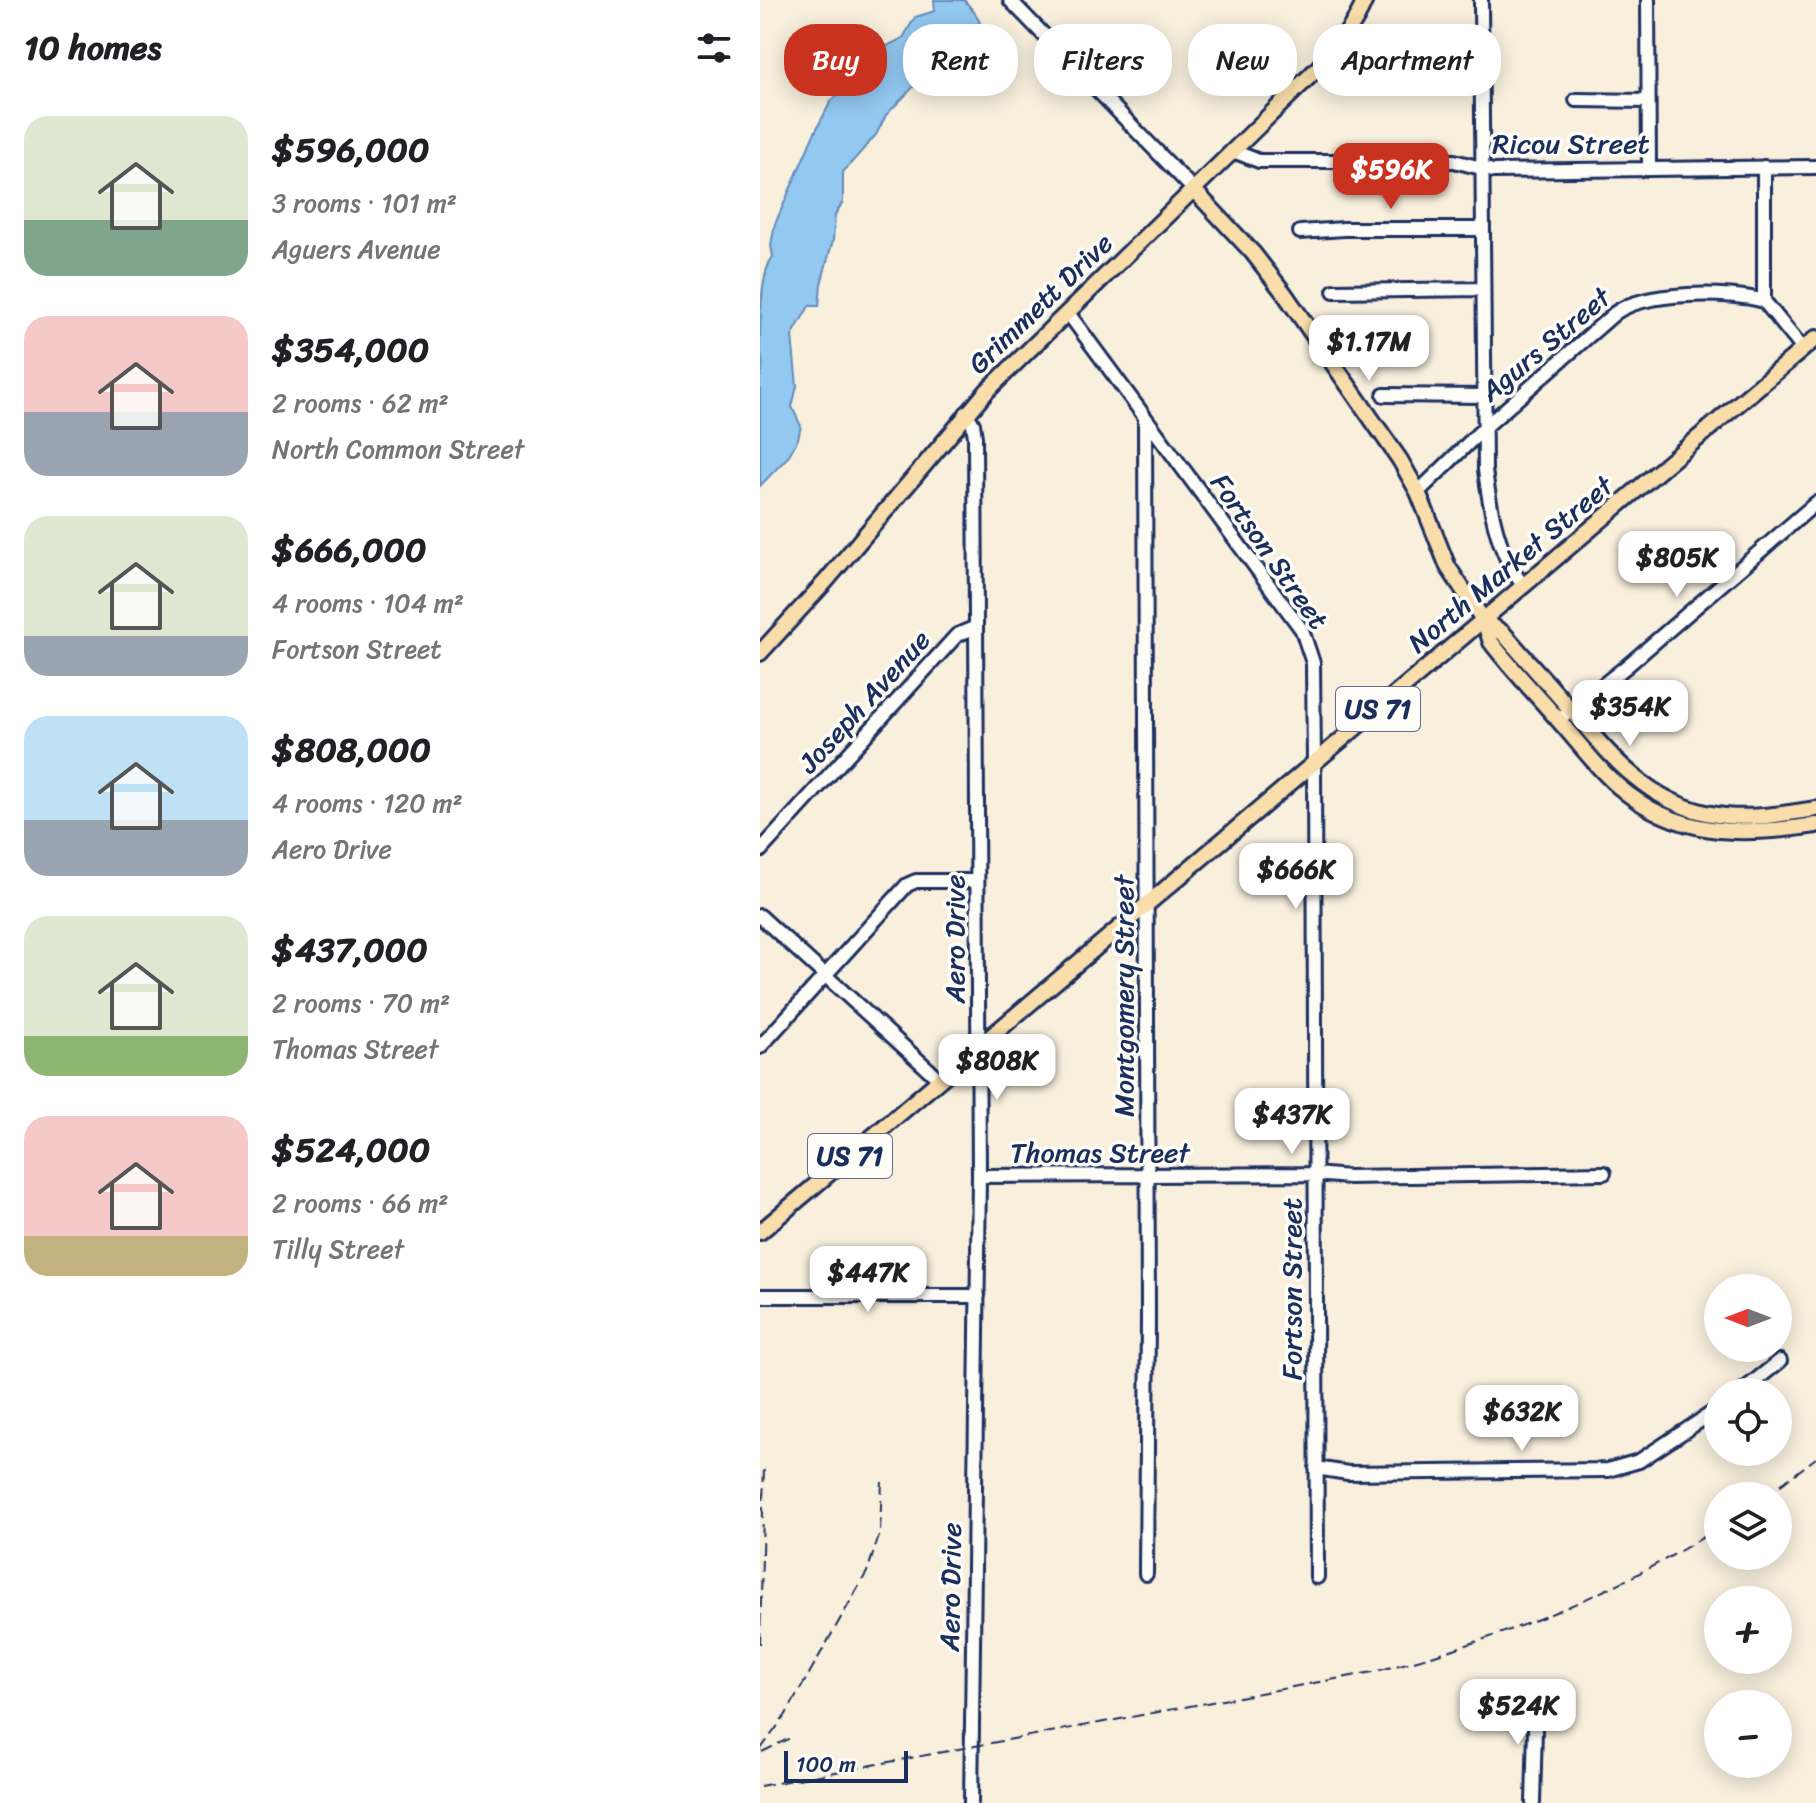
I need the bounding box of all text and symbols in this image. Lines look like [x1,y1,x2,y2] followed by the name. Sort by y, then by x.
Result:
[24,18,162,78] text: 10 homes
[784,24,887,96] chip: Buy
[903,24,1018,96] chip: Rent
[1034,24,1172,96] chip: Filters
[1188,24,1297,96] chip: New
[1313,24,1501,96] chip: Apartment
[692,26,736,70] icon: filters
[1492,119,1650,168] street label: Ricou Street
[272,120,429,180] text: $596,000
[1335,143,1447,211] pin: $596K
[1351,146,1431,192] text: $596K
[88,148,184,244] icon: home
[272,180,457,226] text: 3 rooms · 101 m²
[956,220,1125,386] street label: Grimmett Drive
[272,226,441,272] text: Aguers Avenue
[1468,273,1623,415] street label: Agurs Street
[1304,315,1434,383] pin: $1.17M
[1327,318,1411,364] text: $1.17M
[272,320,429,380] text: $354,000
[88,348,184,444] icon: home
[272,380,449,426] text: 2 rooms · 62 m²
[272,426,524,472] text: North Common Street
[1197,462,1342,640] street label: Fortson Street
[1396,462,1626,666] street label: North Market Street
[272,520,426,580] text: $666,000
[1621,531,1733,599] pin: $805K
[1636,534,1718,580] text: $805K
[88,548,184,644] icon: home
[272,580,464,626] text: 4 rooms · 104 m²
[785,618,943,786] street label: Joseph Avenue
[272,626,442,672] text: Fortson Street
[1574,680,1686,748] pin: $354K
[1590,683,1670,729] text: $354K
[1336,687,1420,731] road number: US 71
[272,720,431,780] text: $808,000
[88,748,184,844] icon: home
[272,780,463,826] text: 4 rooms · 120 m²
[272,826,392,872] text: Aero Drive
[1240,843,1352,911] pin: $666K
[1257,846,1335,892] text: $666K
[1099,873,1148,1117] street label: Montgomery Street
[930,874,979,1005] street label: Aero Drive
[272,920,428,980] text: $437,000
[88,948,184,1044] icon: home
[272,980,450,1026] text: 2 rooms · 70 m²
[272,1026,438,1072] text: Thomas Street
[941,1034,1053,1102] pin: $808K
[956,1037,1038,1083] text: $808K
[1236,1088,1348,1156] pin: $437K
[1253,1091,1331,1137] text: $437K
[272,1120,430,1180] text: $524,000
[1010,1128,1191,1177] street label: Thomas Street
[808,1134,892,1178] road number: US 71
[88,1148,184,1244] icon: home
[272,1180,448,1226] text: 2 rooms · 66 m²
[1267,1198,1316,1380] street label: Fortson Street
[272,1226,404,1272] text: Tilly Street
[812,1246,924,1314] pin: $447K
[828,1249,908,1295] text: $447K
[1704,1274,1792,1362] north arrow
[1704,1274,1792,1778] map controls
[1704,1378,1792,1466] button: locate
[1466,1385,1578,1453] pin: $632K
[1483,1388,1561,1434] text: $632K
[1704,1482,1792,1570] button: layers
[925,1522,976,1653] street label: Aero Drive
[1704,1586,1792,1674] button: +
[1462,1679,1574,1747] pin: $524K
[1478,1682,1558,1728] text: $524K
[1704,1690,1792,1778] button: −
[796,1745,856,1784] text: 100 m
[784,1747,908,1783] scale bar

